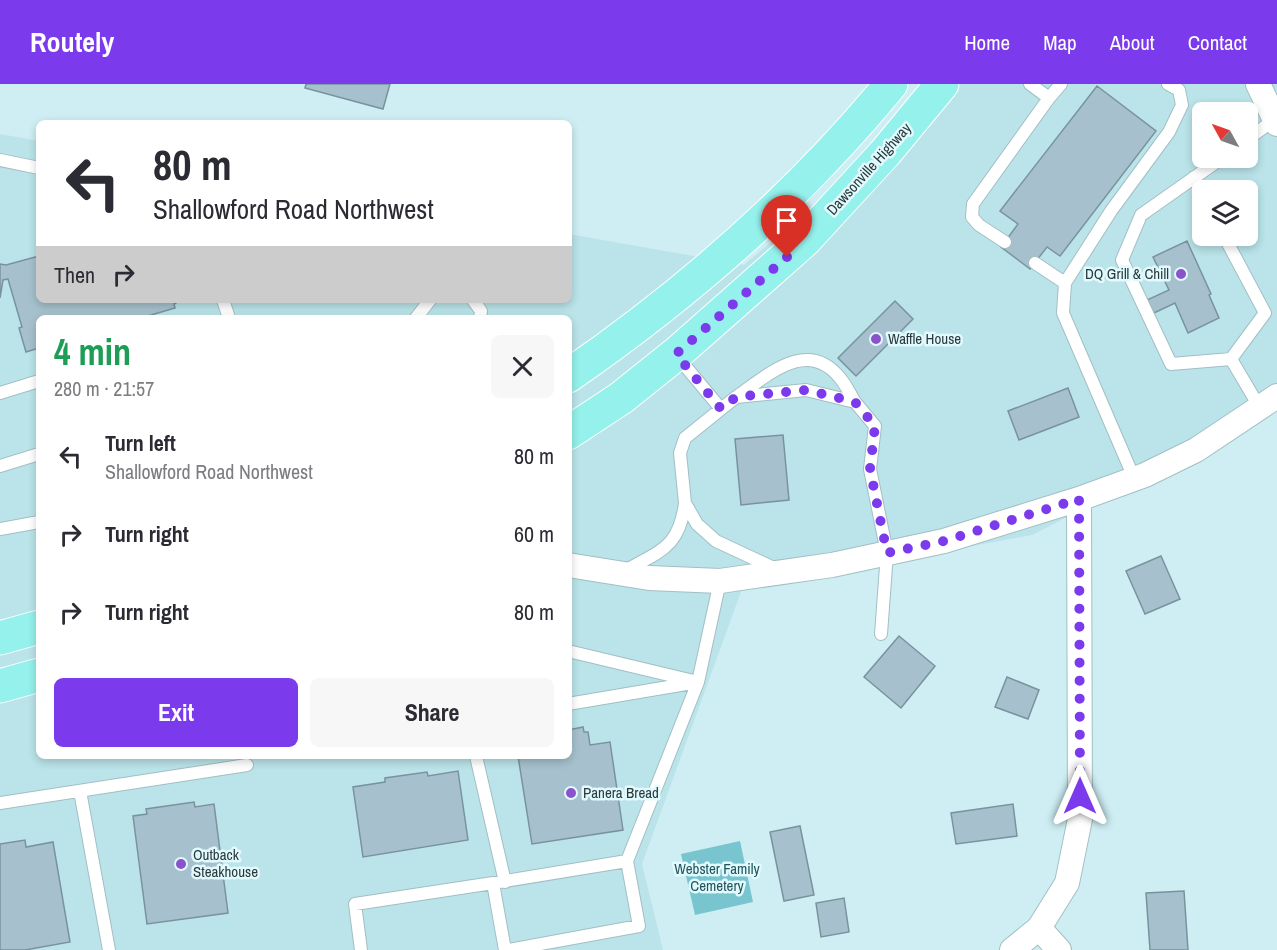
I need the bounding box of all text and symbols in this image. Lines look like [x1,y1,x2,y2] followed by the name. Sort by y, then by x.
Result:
[30,23,114,61] text: Routely
[964,28,1010,57] text: Home
[1043,28,1077,57] text: Map
[1110,28,1155,57] text: About
[1188,28,1247,57] text: Contact
[1192,102,1258,168] north arrow
[1192,102,1258,246] map controls
[821,117,916,219] street label: Dawsonville Highway
[153,137,232,193] text: 80 m
[54,144,132,222] icon: left
[1192,180,1258,246] button: layers
[153,191,434,227] text: Shallowford Road Northwest
[761,195,812,257] pin
[770,204,803,237] icon: arrive
[107,258,140,291] icon: right
[54,260,95,290] text: Then
[1085,263,1169,284] place label: DQ Grill & Chill
[1174,267,1188,281] marker: DQ Grill & Chill
[54,328,131,376] text: 4 min
[888,328,961,349] place label: Waffle House
[869,332,883,346] marker: Waffle House
[491,335,554,398] button: close
[54,375,154,402] text: 280 m · 21:57
[105,428,176,458] text: Turn left
[54,440,87,473] icon: left
[514,441,554,471] text: 80 m
[105,458,313,485] text: Shallowford Road Northwest
[54,518,87,551] icon: right
[105,519,189,549] text: Turn right
[514,519,554,549] text: 60 m
[54,596,87,629] icon: right
[105,597,189,627] text: Turn right
[514,597,554,627] text: 80 m
[54,678,298,747] button: Exit
[310,678,554,747] button: Share
[1048,764,1112,828] position arrow
[583,782,659,803] place label: Panera Bread
[564,786,578,800] marker: Panera Bread
[193,844,258,882] place label: Outback Steakhouse
[174,857,188,871] marker: Outback Steakhouse
[674,858,760,896] park label: Webster Family Cemetery

